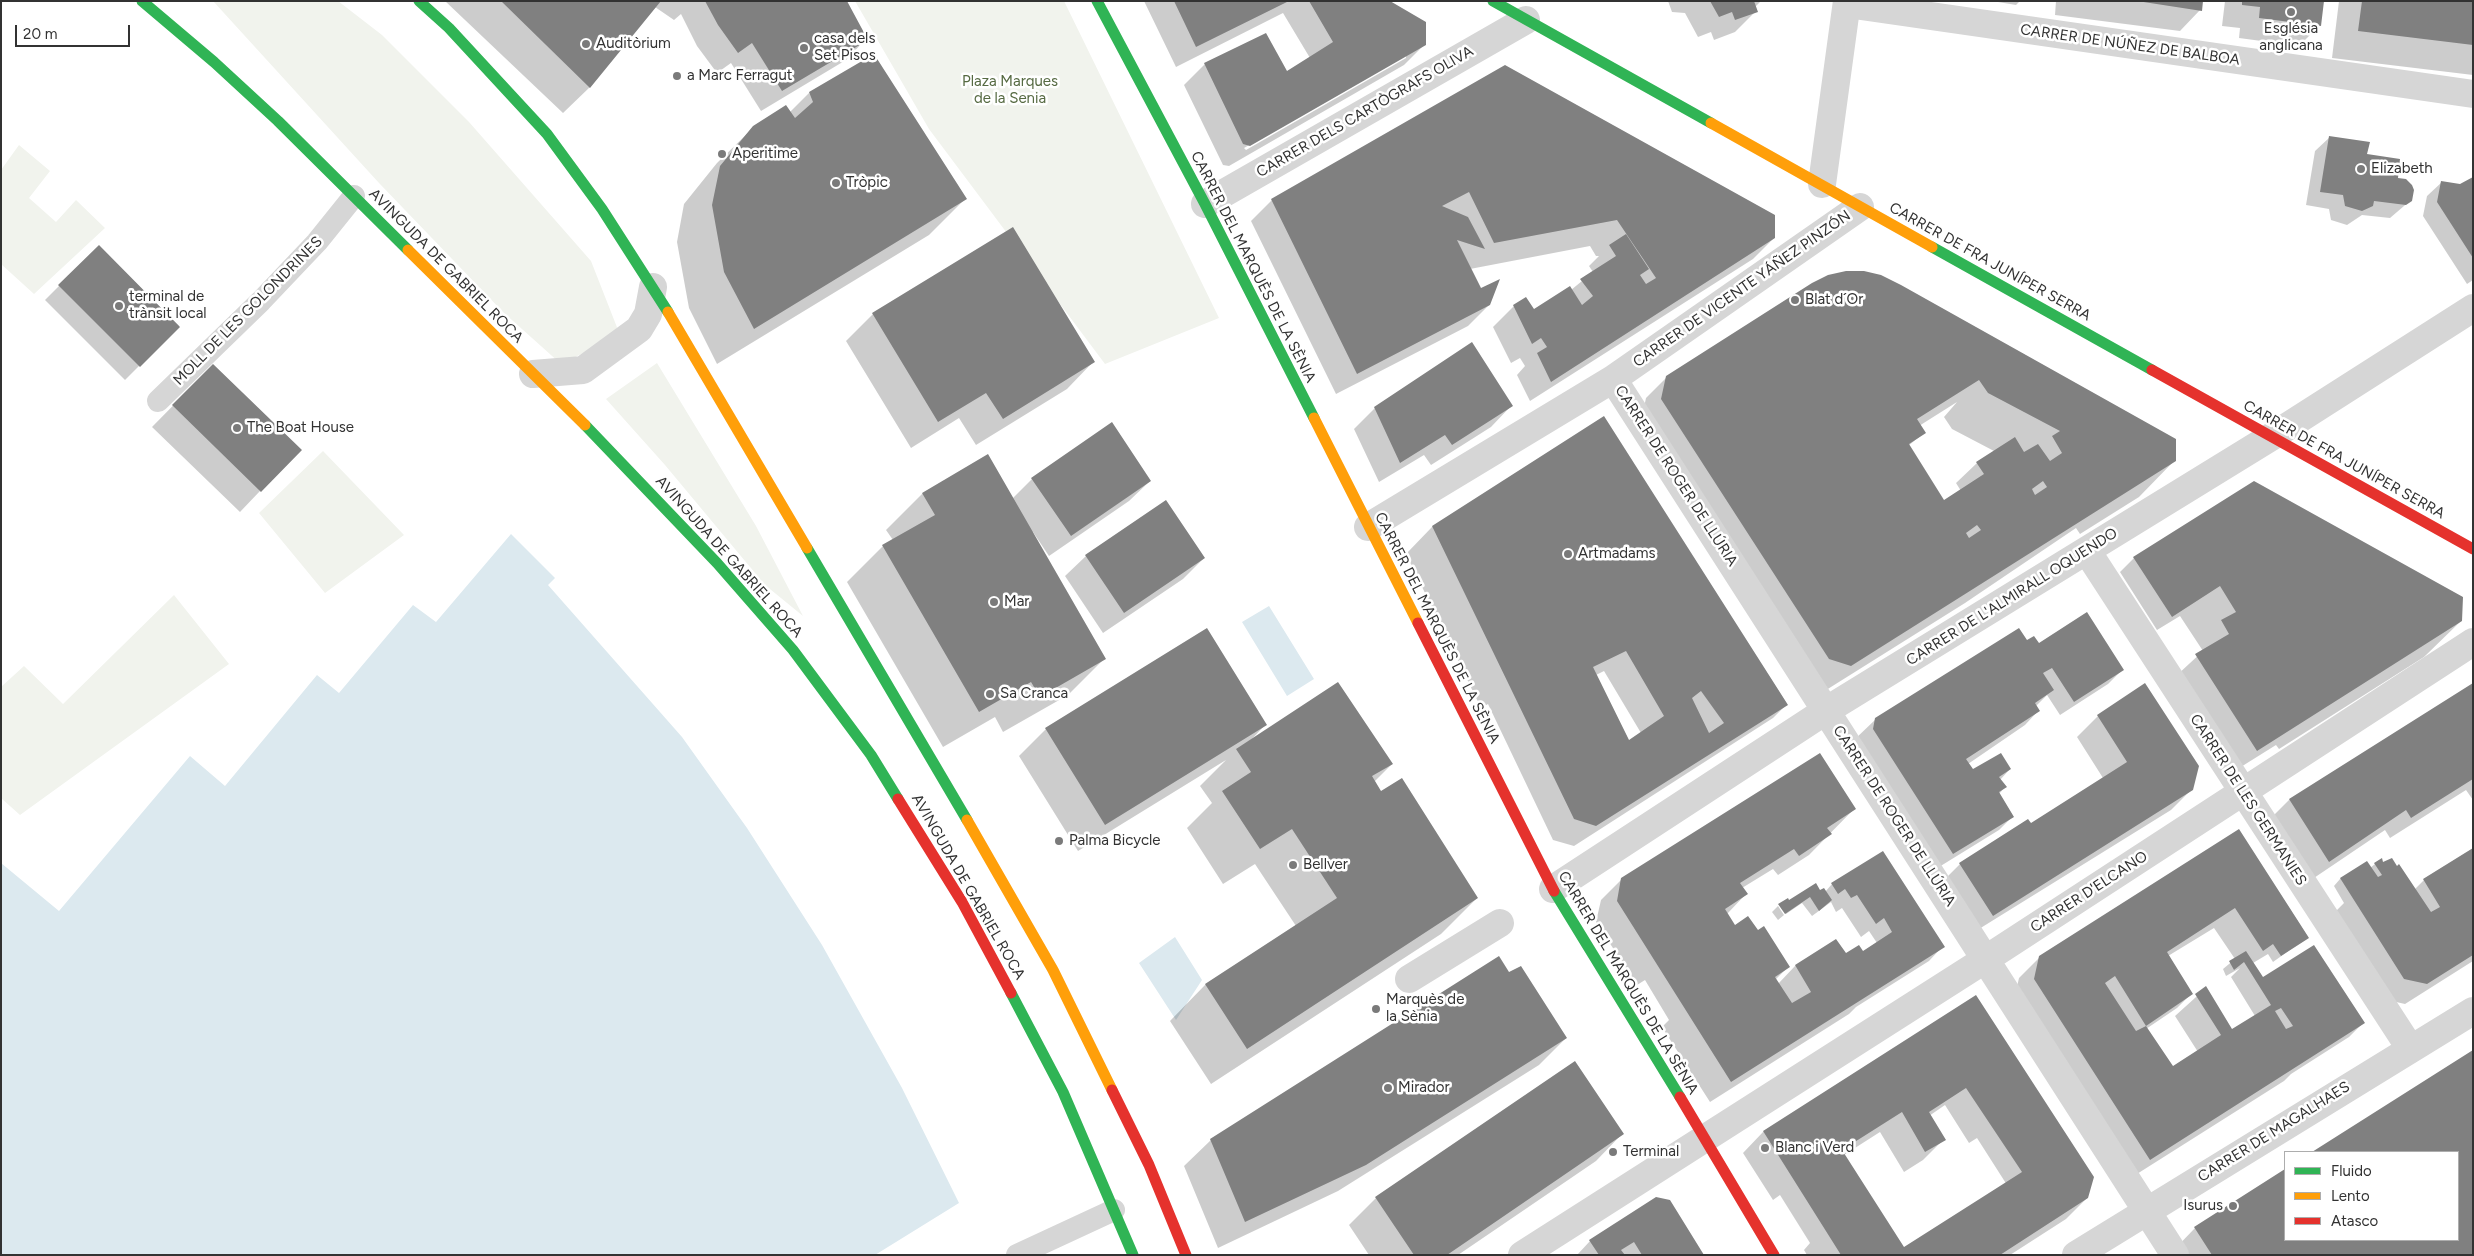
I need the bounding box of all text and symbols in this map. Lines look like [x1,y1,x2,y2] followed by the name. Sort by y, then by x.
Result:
[2285,6,2297,18] marker: Església anglicana
[18,15,132,47] scale bar
[2259,20,2323,55] place label: Església anglicana
[2019,21,2241,69] street label: CARRER DE NÚÑEZ DE BALBOA
[23,25,57,43] text: 20 m
[814,30,876,65] place label: casa dels Set Pisos
[596,35,671,53] place label: Auditòrium
[580,38,592,50] marker: Auditòrium
[798,42,810,54] marker: casa dels Set Pisos
[1253,42,1477,182] street label: CARRER DELS CARTÒGRAFS OLIVA
[687,67,792,85] place label: a Marc Ferragut
[671,70,683,82] marker: a Marc Ferragut
[962,73,1058,108] park label: Plaza Marques de la Senia
[732,145,798,163] place label: Aperitime
[716,148,728,160] marker: Aperitime
[1187,148,1319,386] street label: CARRER DEL MARQUÈS DE LA SÈNIA
[2371,160,2433,178] place label: Elizabeth
[2355,163,2367,175] marker: Elizabeth
[846,174,888,192] place label: Tròpic
[830,177,842,189] marker: Tròpic
[365,185,527,347] street label: AVINGUDA DE GABRIEL ROCA
[1886,199,2094,325] street label: CARRER DE FRA JUNÍPER SERRA
[1630,207,1854,371] street label: CARRER DE VICENTE YÁÑEZ PINZÓN
[170,233,326,389] street label: MOLL DE LES GOLONDRINES
[129,288,207,323] place label: terminal de trànsit local
[1805,291,1863,309] place label: Blat d´Or
[1789,294,1801,306] marker: Blat d´Or
[113,300,125,312] marker: terminal de trànsit local
[1611,382,1741,570] street label: CARRER DE ROGER DE LLÚRIA
[2240,397,2448,523] street label: CARRER DE FRA JUNÍPER SERRA
[247,419,354,437] place label: The Boat House
[231,422,243,434] marker: The Boat House
[652,473,806,641] street label: AVINGUDA DE GABRIEL ROCA
[1371,509,1503,747] street label: CARRER DEL MARQUÈS DE LA SÈNIA
[1903,524,2121,670] street label: CARRER DE L'ALMIRALL OQUENDO
[1578,545,1656,563] place label: Artmadams
[1562,548,1574,560] marker: Artmadams
[1004,593,1029,611] place label: Mar
[988,596,1000,608] marker: Mar
[1000,685,1068,703] place label: Sa Cranca
[984,688,996,700] marker: Sa Cranca
[2186,711,2310,889] street label: CARRER DE LES GERMANIES
[1829,722,1959,910] street label: CARRER DE ROGER DE LLÚRIA
[907,791,1029,983] street label: AVINGUDA DE GABRIEL ROCA
[1069,832,1160,850] place label: Palma Bicycle
[1053,835,1065,847] marker: Palma Bicycle
[2027,847,2151,937] street label: CARRER D'ELCANO
[1303,856,1348,874] place label: Bellver
[1287,859,1299,871] marker: Bellver
[1554,868,1702,1098] street label: CARRER DEL MARQUÈS DE LA SÈNIA
[1386,991,1464,1026] place label: Marquès de la Sènia
[1370,1003,1382,1015] marker: Marquès de la Sènia
[2195,1078,2353,1186] street label: CARRER DE MAGALHAES
[1398,1079,1449,1097] place label: Mirador
[1382,1082,1394,1094] marker: Mirador
[1775,1139,1854,1157] place label: Blanc i Verd
[1759,1142,1771,1154] marker: Blanc i Verd
[1623,1143,1679,1161] place label: Terminal
[1607,1146,1619,1158] marker: Terminal
[2284,1151,2459,1241] legend
[2331,1162,2372,1180] text: Fluido
[2331,1187,2370,1205] text: Lento
[2183,1197,2223,1215] place label: Isurus
[2227,1200,2239,1212] marker: Isurus
[2331,1212,2378,1230] text: Atasco

